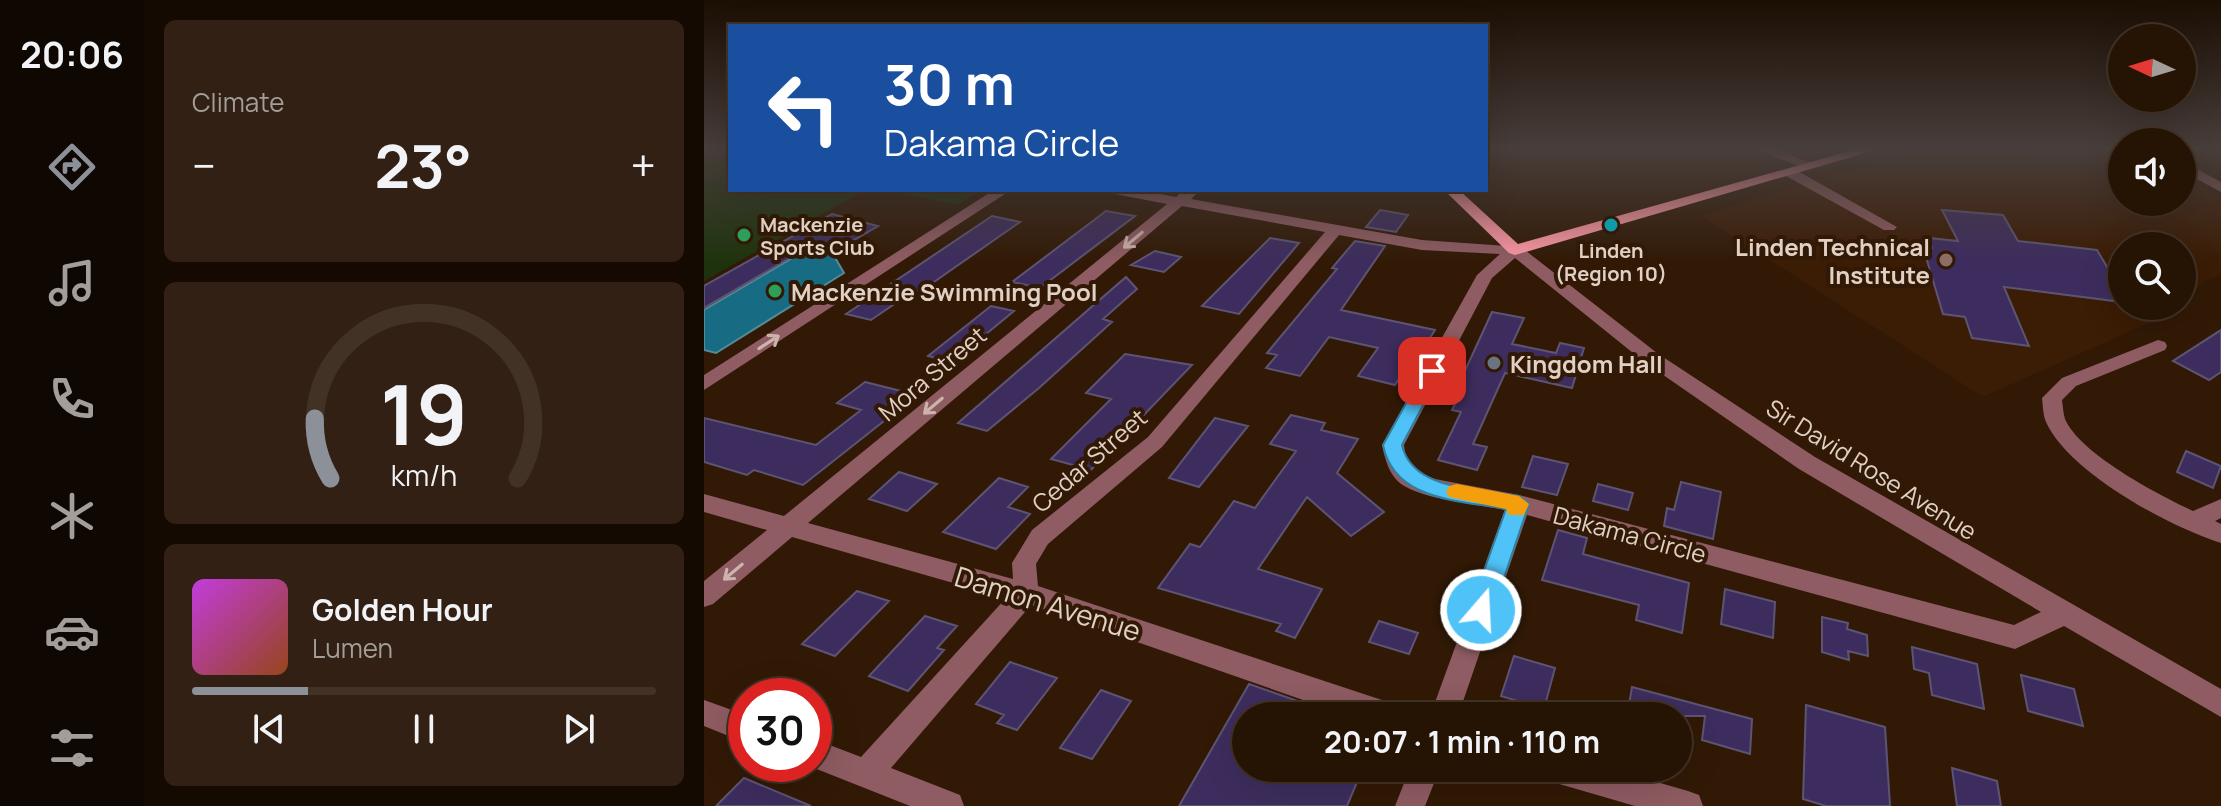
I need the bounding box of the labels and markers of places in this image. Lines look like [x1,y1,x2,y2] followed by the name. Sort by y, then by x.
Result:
[760,211,875,261] place label: Mackenzie Sports Club
[1602,216,1620,234] marker: Linden (Region 10)
[735,226,753,244] marker: Mackenzie Sports Club
[1735,230,1930,291] place label: Linden Technical Institute
[1555,237,1667,287] place label: Linden (Region 10)
[1937,251,1955,269] marker: Linden Technical Institute
[791,275,1098,308] place label: Mackenzie Swimming Pool
[766,282,784,300] marker: Mackenzie Swimming Pool
[1398,337,1466,405] pin
[1510,347,1663,380] place label: Kingdom Hall
[1485,354,1503,372] marker: Kingdom Hall

